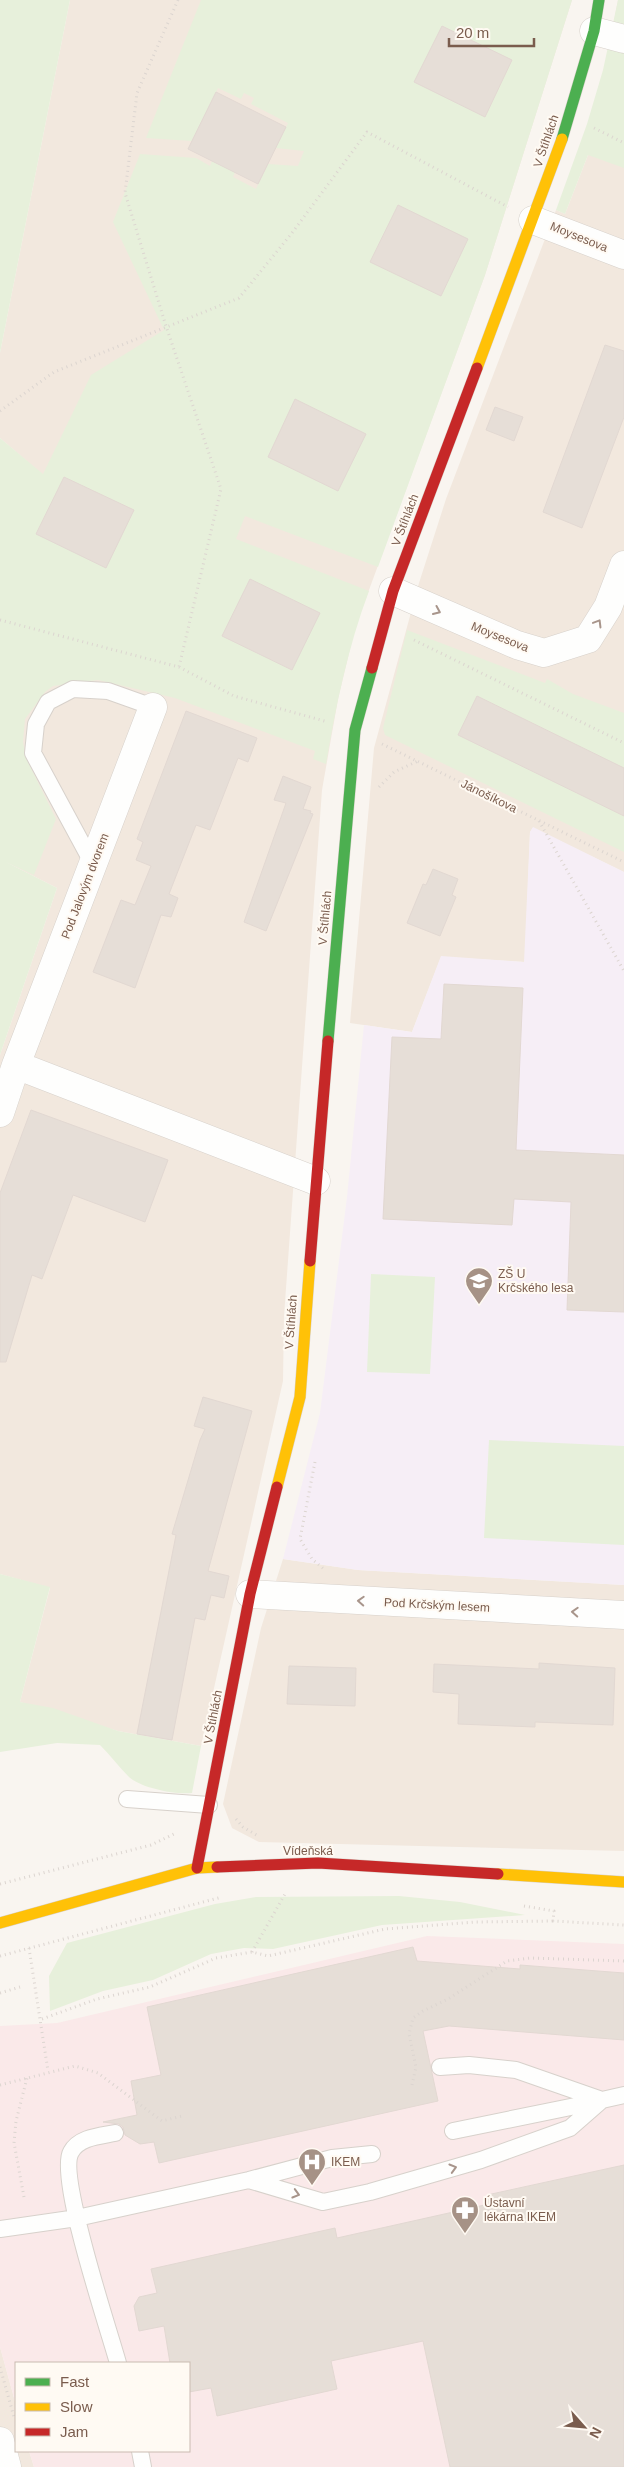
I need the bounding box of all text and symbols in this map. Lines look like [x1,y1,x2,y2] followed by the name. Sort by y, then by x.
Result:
[449,15,534,47] scale bar
[456,24,489,41] text: 20 m
[530,113,562,169] street label: V Štíhlách
[548,219,610,255] street label: Moysesova
[388,492,421,548] street label: V Štíhlách
[432,604,441,615] one-way arrow
[469,619,531,655] street label: Moysesova
[591,620,601,629] one-way arrow
[459,776,520,816] street label: Jánošíkova
[58,831,112,941] street label: Pod Jalovým dvorem
[315,890,334,946] street label: V Štíhlách
[464,1266,494,1305] school or university icon: ZŠ U Krčského lesa
[498,1266,574,1295] place label: ZŠ U Krčského lesa
[281,1294,300,1350] street label: V Štíhlách
[356,1595,364,1606] one-way arrow
[384,1595,490,1615] street label: Pod Krčským lesem
[571,1607,579,1618] one-way arrow
[200,1689,225,1745] street label: V Štíhlách
[283,1844,333,1858] street label: Vídeňská
[297,2147,327,2186] hospital icon: IKEM
[331,2155,360,2169] place label: IKEM
[448,2164,456,2174] one-way arrow
[291,2188,299,2198] one-way arrow
[450,2195,480,2234] pharmacy icon: Ústavní lékárna IKEM
[484,2195,556,2224] place label: Ústavní lékárna IKEM
[15,2362,190,2452] legend
[60,2373,90,2390] text: Fast
[60,2398,93,2415] text: Slow
[559,2402,609,2452] north arrow
[60,2423,88,2440] text: Jam
[586,2425,605,2441] text: N

